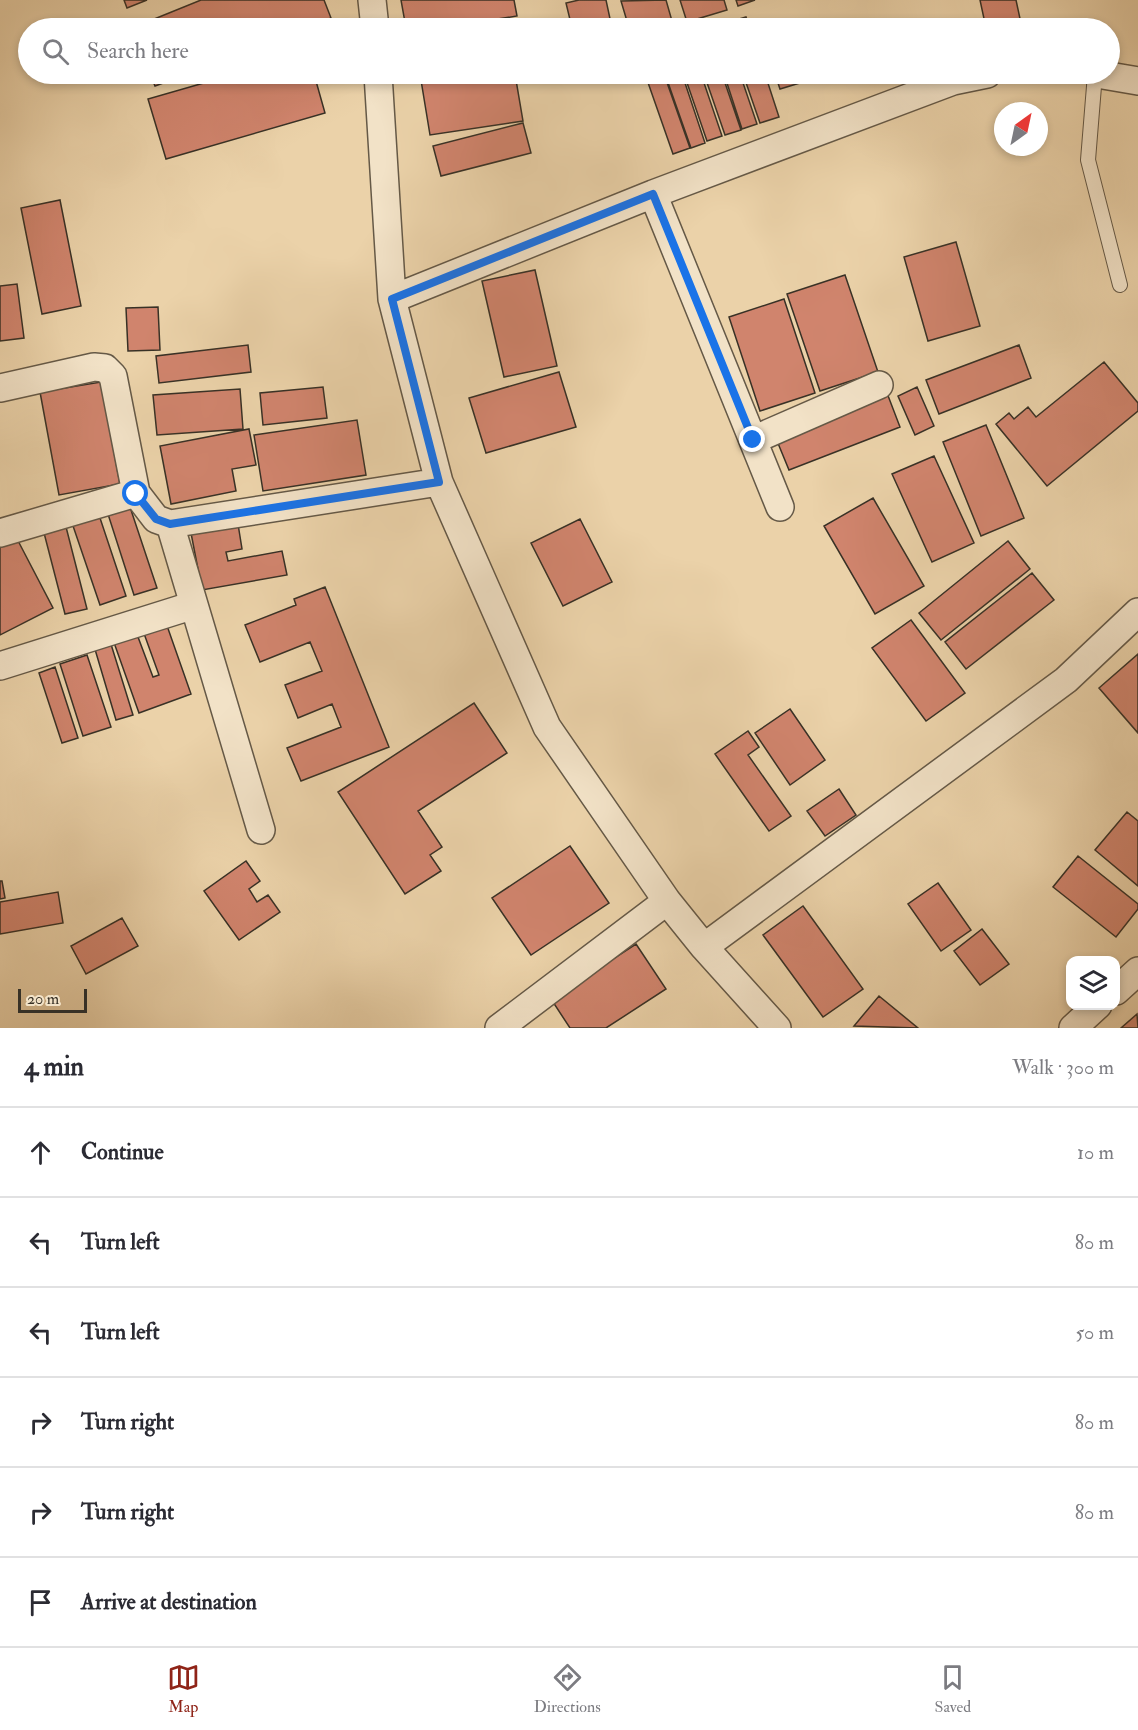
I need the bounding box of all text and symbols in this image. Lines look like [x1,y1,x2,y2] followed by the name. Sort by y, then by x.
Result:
[18,18,1120,84] search box
[39,35,72,68] icon: search
[87,37,189,65] text: Search here
[994,102,1048,156] north arrow
[739,426,765,452] route end
[122,480,148,506] route start
[1066,956,1120,1010] map controls
[1066,956,1120,1010] button: layers
[18,986,87,1013] scale bar
[27,989,59,1009] text: 20 m
[24,1051,84,1083] text: 4 min
[1012,1055,1114,1080] text: Walk · 300 m
[24,1136,57,1169] icon: ahead
[81,1138,164,1166] text: Continue
[1077,1140,1114,1165] text: 10 m
[24,1226,57,1259] icon: left
[81,1228,160,1256] text: Turn left
[1075,1230,1114,1255] text: 80 m
[24,1316,57,1349] icon: left
[81,1318,160,1346] text: Turn left
[1075,1320,1114,1345] text: 50 m
[24,1406,57,1439] icon: right
[81,1408,174,1436] text: Turn right
[1075,1410,1114,1435] text: 80 m
[24,1496,57,1529] icon: right
[81,1498,174,1526] text: Turn right
[1075,1500,1114,1525] text: 80 m
[24,1586,57,1619] icon: arrive
[81,1588,257,1616] text: Arrive at destination
[167,1661,200,1717] tab: Map
[534,1661,601,1717] tab: Directions
[935,1661,971,1717] tab: Saved

